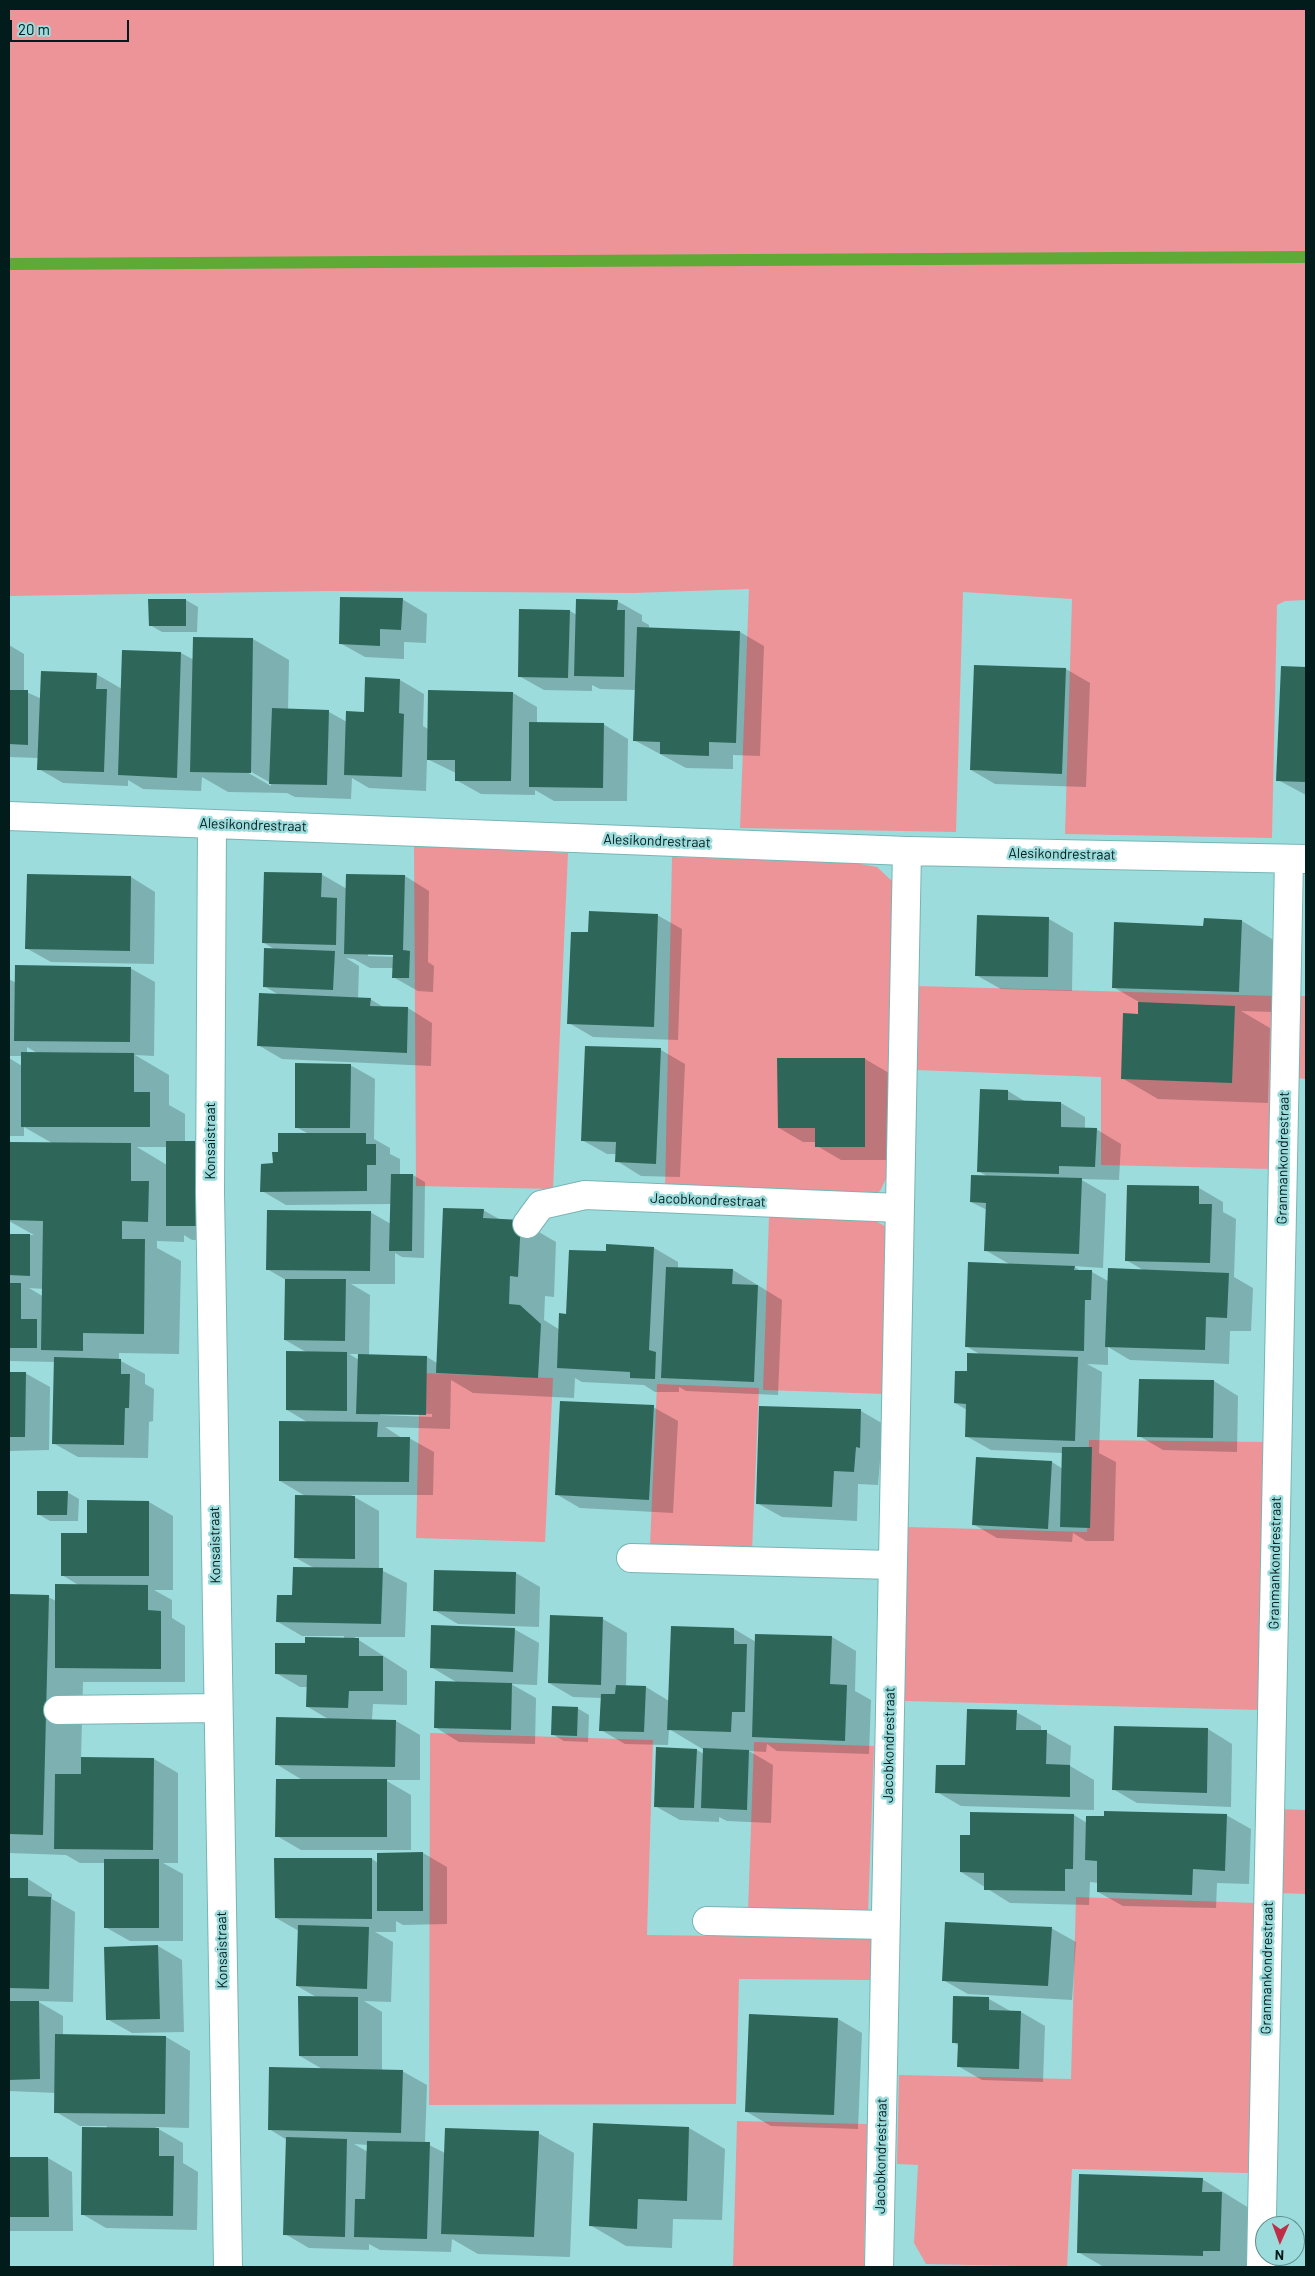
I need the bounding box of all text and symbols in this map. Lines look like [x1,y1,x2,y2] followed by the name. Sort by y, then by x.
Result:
[12,10,131,42] scale bar
[18,20,50,38] text: 20 m
[199,815,307,835] street label: Alesikondrestraat
[603,831,711,851] street label: Alesikondrestraat
[1008,845,1116,863] street label: Alesikondrestraat
[1273,1092,1293,1224] street label: Granmankondrestraat
[202,1102,218,1180] street label: Konsaistraat
[650,1190,766,1210] street label: Jacobkondrestraat
[1265,1497,1285,1629] street label: Granmankondrestraat
[206,1506,224,1584] street label: Konsaistraat
[880,1687,898,1803] street label: Jacobkondrestraat
[1257,1902,1277,2034] street label: Granmankondrestraat
[213,1911,231,1989] street label: Konsaistraat
[872,2098,890,2214] street label: Jacobkondrestraat
[1255,2216,1305,2266] north arrow
[1275,2247,1284,2264] text: N

